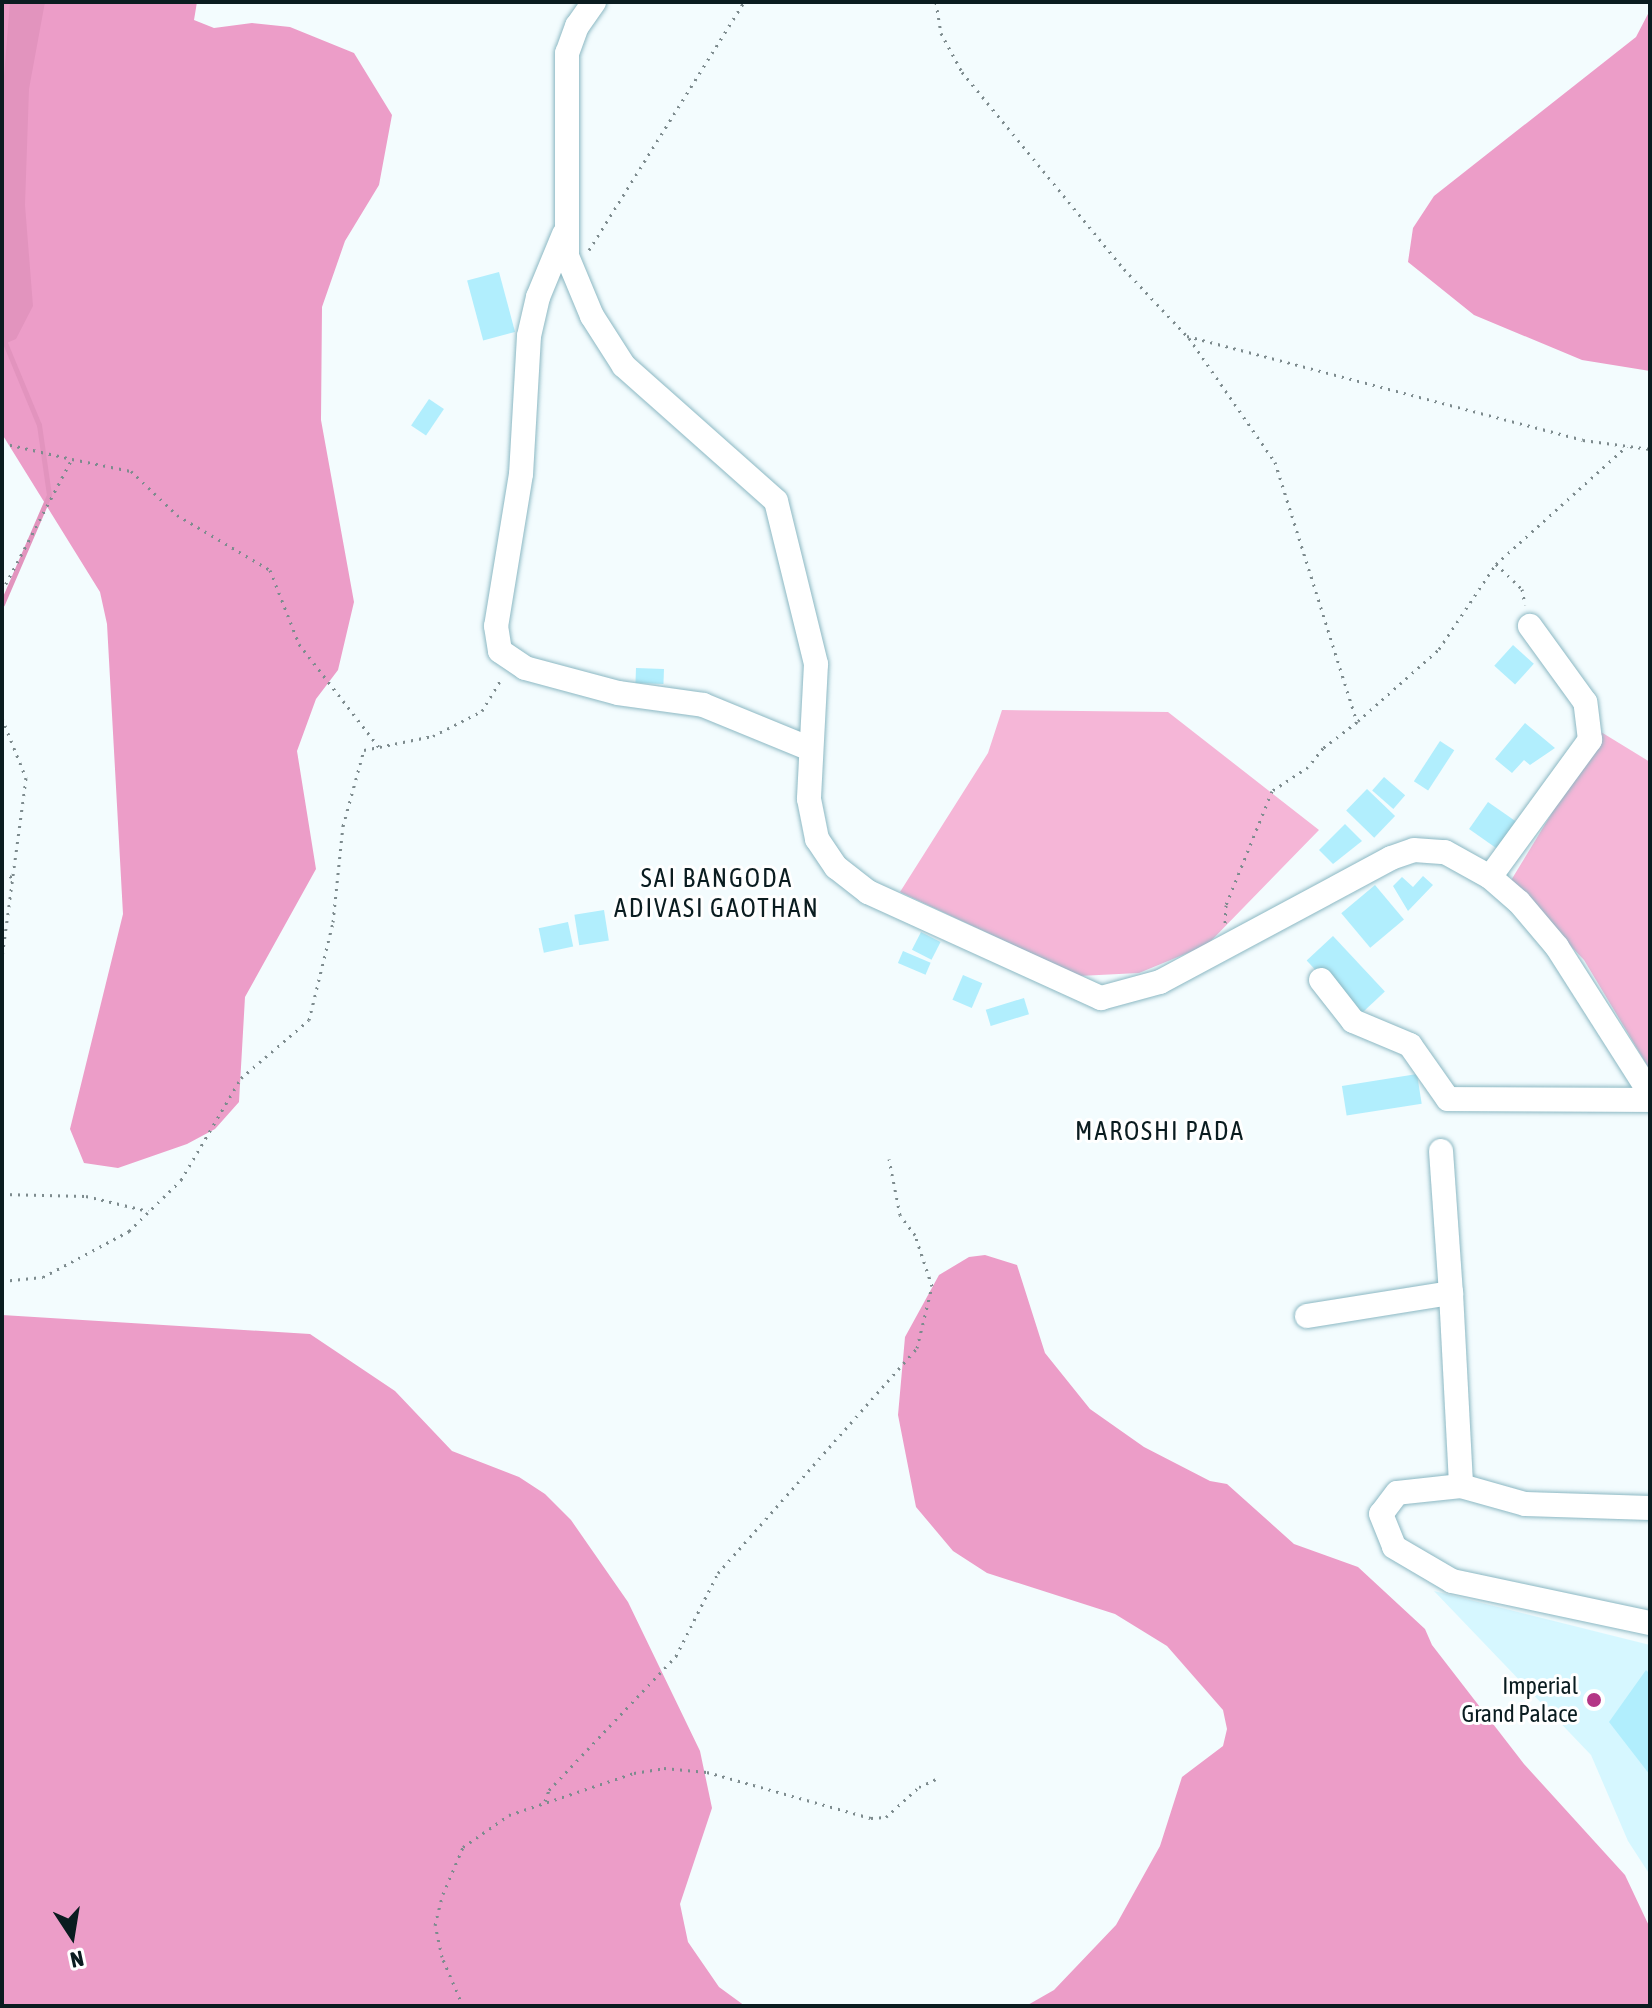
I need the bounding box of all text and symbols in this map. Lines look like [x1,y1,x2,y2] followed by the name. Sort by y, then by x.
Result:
[614,863,820,924] district label: SAI BANGODA ADIVASI GAOTHAN
[1075,1116,1245,1148] district label: MAROSHI PADA
[1461,1672,1578,1728] place label: Imperial Grand Palace
[1585,1691,1603,1709] marker: Imperial Grand Palace
[32,1896,112,1976] north arrow
[68,1945,86,1974] text: N

